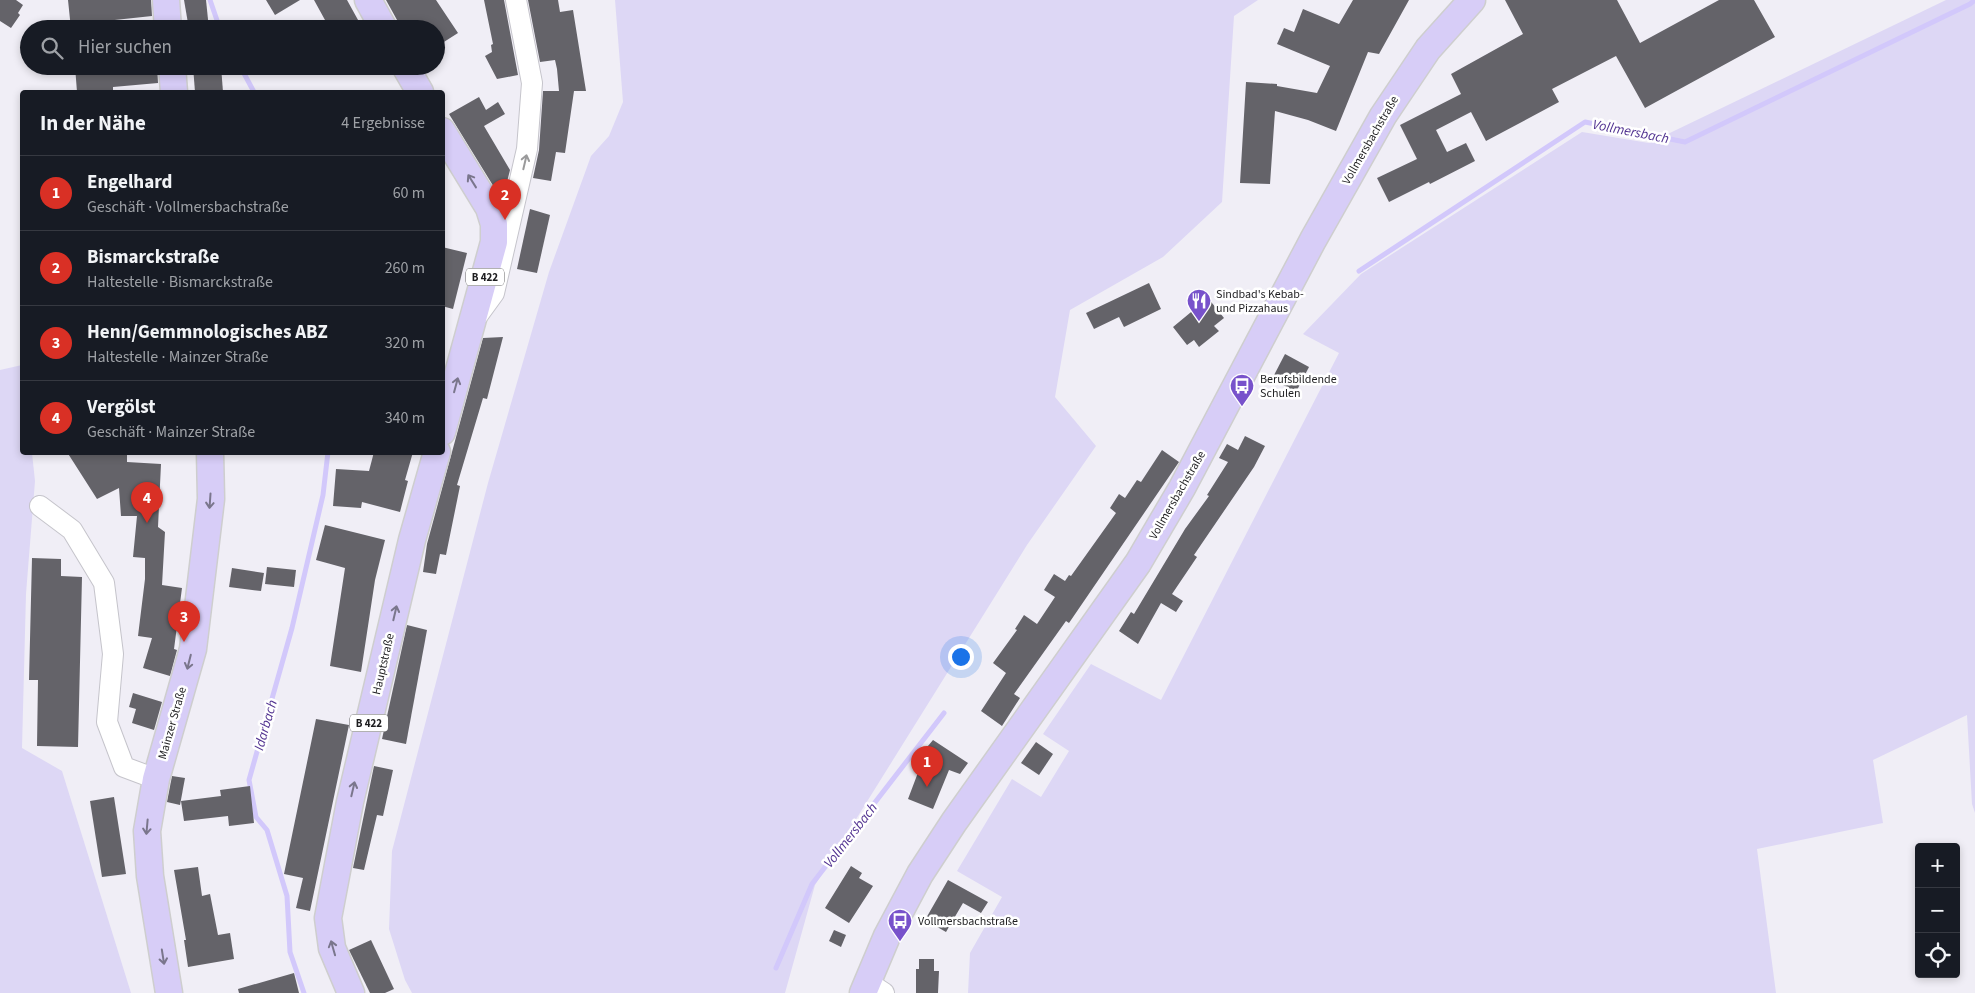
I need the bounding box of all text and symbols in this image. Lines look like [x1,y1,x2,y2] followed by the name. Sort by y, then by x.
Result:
[20,20,445,75] search box
[38,34,66,62] icon: search
[78,34,172,61] text: Hier suchen
[1338,93,1403,188] street label: Vollmersbachstraße
[40,108,146,138] text: In der Nähe
[341,112,425,134] text: 4 Ergebnisse
[1591,115,1671,149] water label: Vollmersbach
[520,154,530,170] one-way arrow
[87,169,172,196] text: Engelhard
[466,174,476,188] one-way arrow
[489,179,521,220] pin: 2
[52,182,60,204] text: 1
[393,182,425,204] text: 60 m
[87,196,289,218] text: Geschäft · Vollmersbachstraße
[87,244,219,271] text: Bismarckstraße
[52,257,60,279] text: 2
[385,257,425,279] text: 260 m
[466,268,504,286] road number: B 422
[87,271,273,293] text: Haltestelle · Bismarckstraße
[1216,286,1304,317] place label: Sindbad's Kebab- und Pizzahaus
[1186,288,1212,322] restaurant icon: Sindbad's Kebab- und Pizzahaus
[87,319,328,346] text: Henn/Gemmnologisches ABZ
[52,332,60,354] text: 3
[385,332,425,354] text: 320 m
[87,346,268,368] text: Haltestelle · Mainzer Straße
[1260,371,1337,402] place label: Berufsbildende Schulen
[1229,373,1255,407] bus stop icon: Berufsbildende Schulen
[451,377,461,393] one-way arrow
[87,394,156,421] text: Vergölst
[52,407,60,429] text: 4
[385,407,425,429] text: 340 m
[87,421,255,443] text: Geschäft · Mainzer Straße
[1145,448,1210,543] street label: Vollmersbachstraße
[131,482,163,523] pin: 4
[206,493,215,509] one-way arrow
[168,601,200,642] pin: 3
[391,606,400,622] one-way arrow
[368,632,399,696] street label: Hauptstraße
[948,644,974,670] your location
[184,654,193,670] one-way arrow
[154,685,191,761] street label: Mainzer Straße
[249,698,283,753] water label: Idarbach
[350,714,388,731] road number: B 422
[911,746,943,787] pin: 1
[349,781,358,797] one-way arrow
[819,799,882,872] water label: Vollmersbach
[143,819,152,835] one-way arrow
[1915,843,1960,978] map controls
[1915,843,1960,888] button: +
[1915,888,1960,933] button: −
[887,908,913,942] bus stop icon: Vollmersbachstraße
[918,913,1018,930] place label: Vollmersbachstraße
[1915,933,1960,978] button: locate
[327,940,337,956] one-way arrow
[158,949,168,965] one-way arrow

